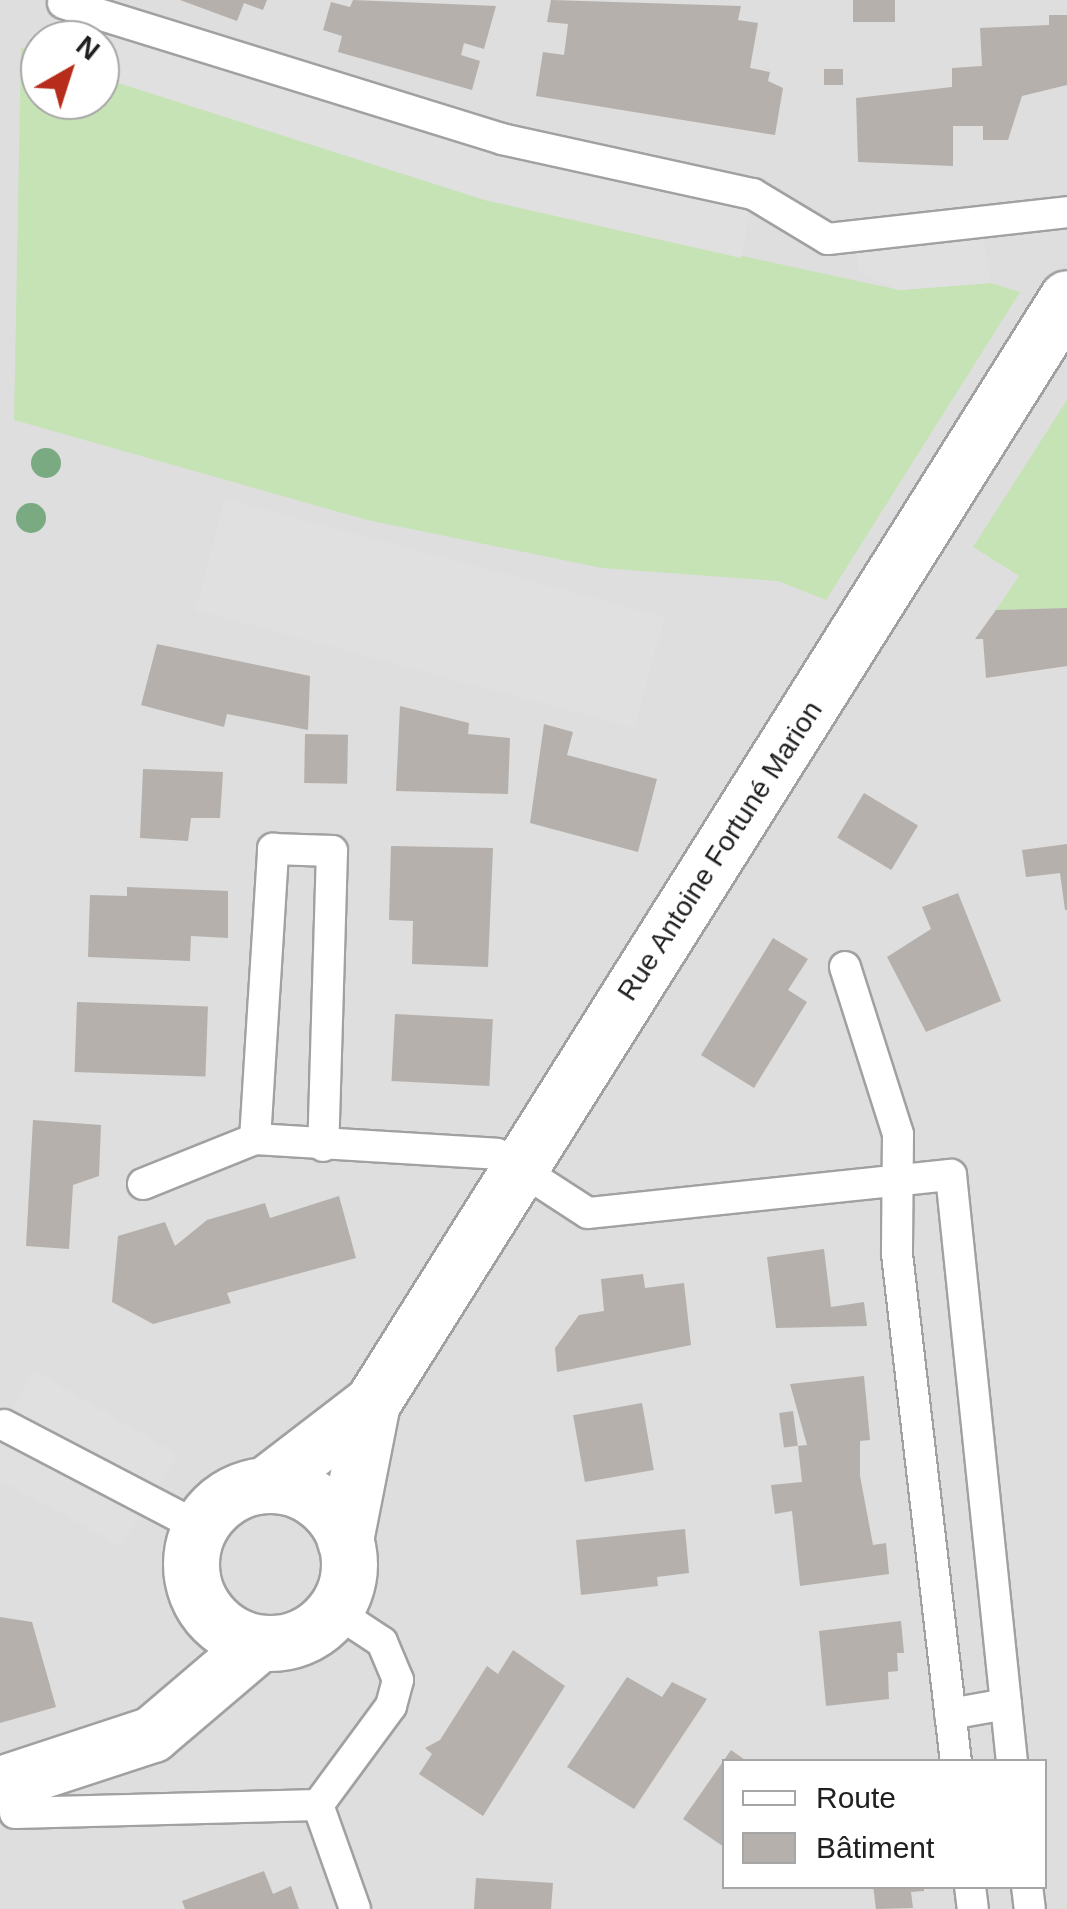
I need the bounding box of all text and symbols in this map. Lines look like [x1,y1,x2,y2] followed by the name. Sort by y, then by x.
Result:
[20,20,120,120] north arrow
[70,29,106,66] text: N
[610,694,830,1008] street label: Rue Antoine Fortuné Marion
[722,1759,1047,1889] legend
[816,1781,896,1814] text: Route
[816,1831,934,1864] text: Bâtiment

